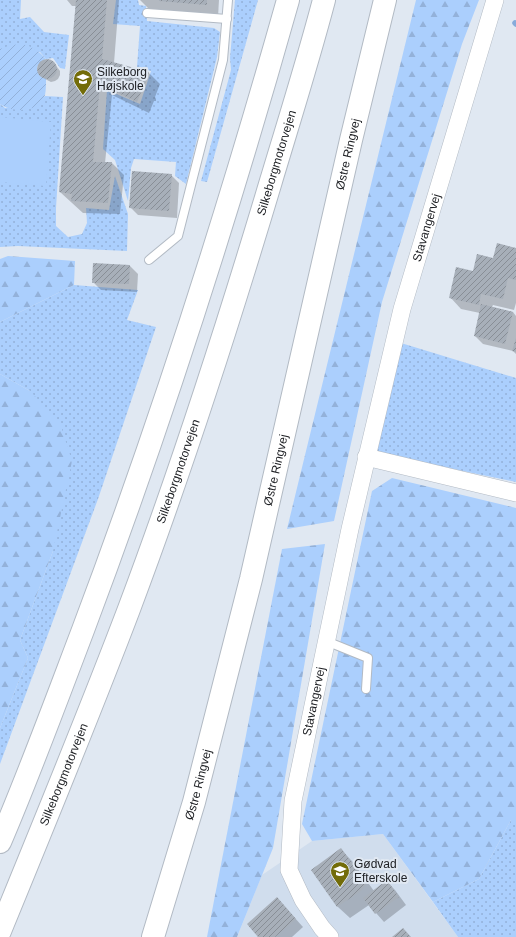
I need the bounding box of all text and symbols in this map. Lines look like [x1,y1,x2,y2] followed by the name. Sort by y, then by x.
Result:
[97,65,147,93] place label: Silkeborg Højskole
[72,68,94,96] school or university icon: Silkeborg Højskole
[254,108,299,217] street label: Silkeborgmotorvejen
[333,117,363,191] street label: Østre Ringvej
[410,192,443,263] street label: Stavangervej
[154,417,203,526] street label: Silkeborgmotorvejen
[261,433,291,507] street label: Østre Ringvej
[300,665,328,737] street label: Stavangervej
[37,721,91,828] street label: Silkeborgmotorvejen
[182,748,214,822] street label: Østre Ringvej
[354,857,408,885] place label: Gødvad Efterskole
[329,860,351,888] school or university icon: Gødvad Efterskole

